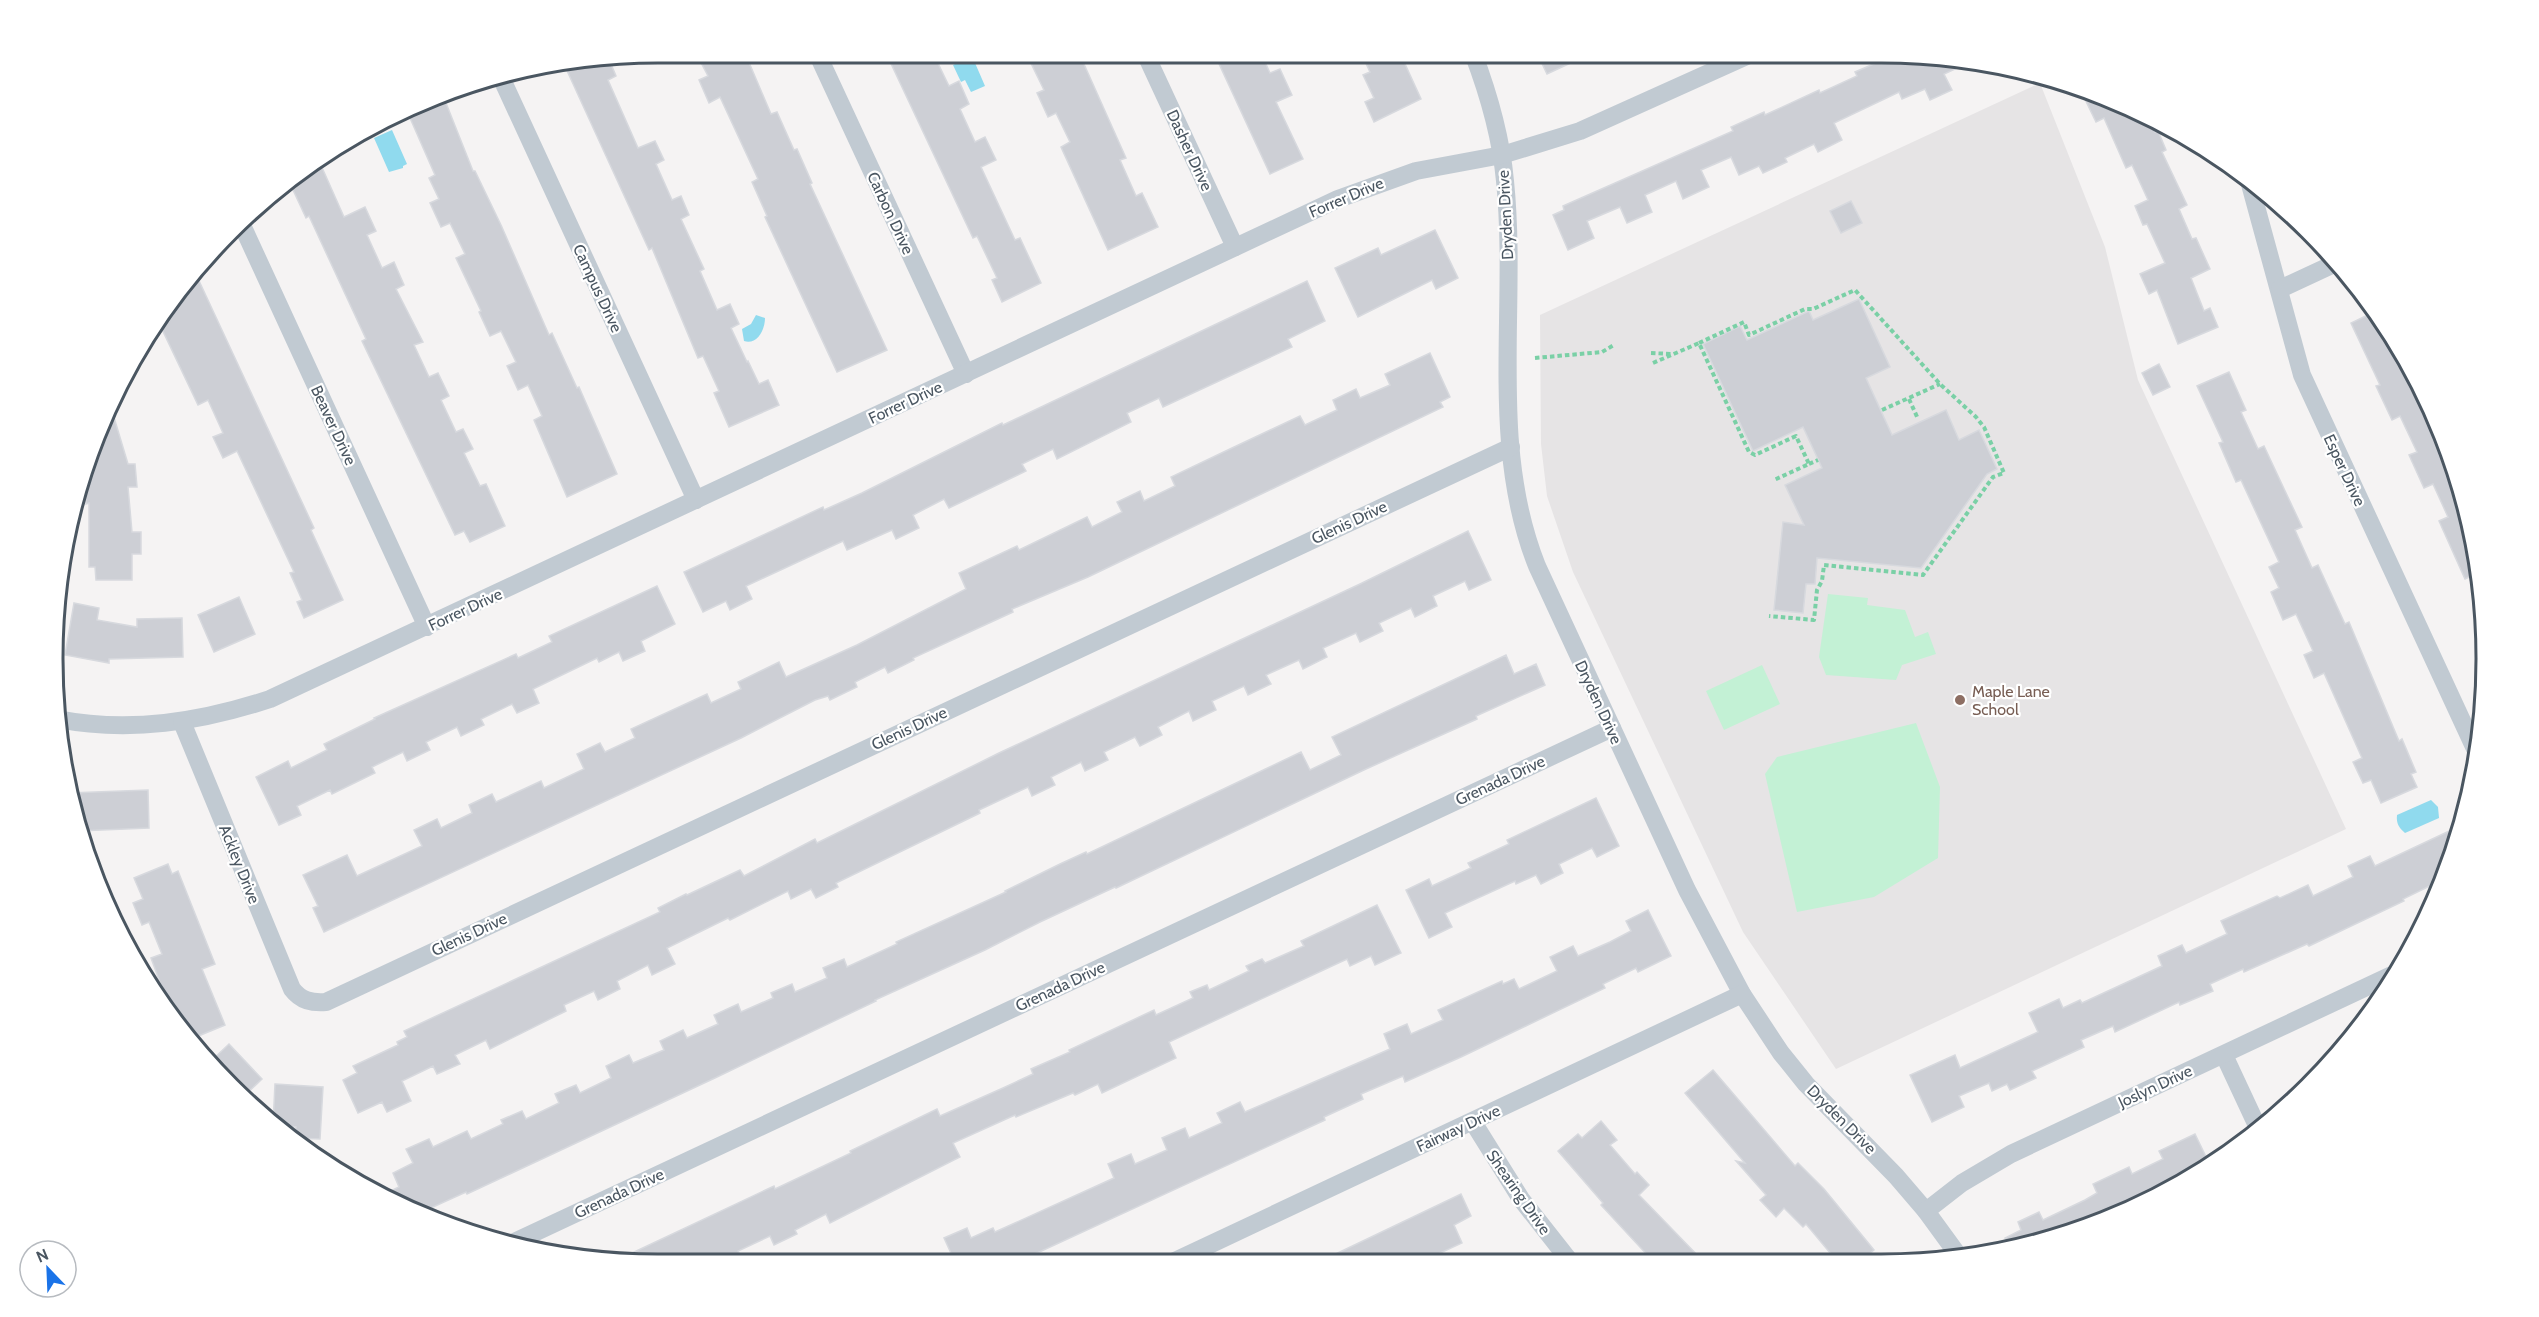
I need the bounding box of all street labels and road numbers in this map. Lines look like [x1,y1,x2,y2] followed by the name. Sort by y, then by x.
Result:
[1163,107,1217,194] street label: Dasher Drive
[863,169,918,257] street label: Carbon Drive
[1494,170,1517,260] street label: Dryden Drive
[1306,173,1386,222] street label: Forrer Drive
[569,241,626,335] street label: Campus Drive
[865,377,945,428] street label: Forrer Drive
[307,382,360,468] street label: Beaver Drive
[2320,431,2369,509] street label: Esper Drive
[1308,497,1390,548] street label: Glenis Drive
[425,584,505,635] street label: Forrer Drive
[1571,657,1626,747] street label: Dryden Drive
[868,703,950,754] street label: Glenis Drive
[1453,751,1548,809] street label: Grenada Drive
[215,822,264,906] street label: Ackley Drive
[428,909,510,960] street label: Glenis Drive
[1013,957,1108,1015] street label: Grenada Drive
[2114,1061,2195,1112] street label: Joslyn Drive
[1803,1081,1880,1158] street label: Dryden Drive
[1413,1101,1503,1156] street label: Fairway Drive
[1483,1146,1555,1238] street label: Shearing Drive
[572,1164,667,1222] street label: Grenada Drive

